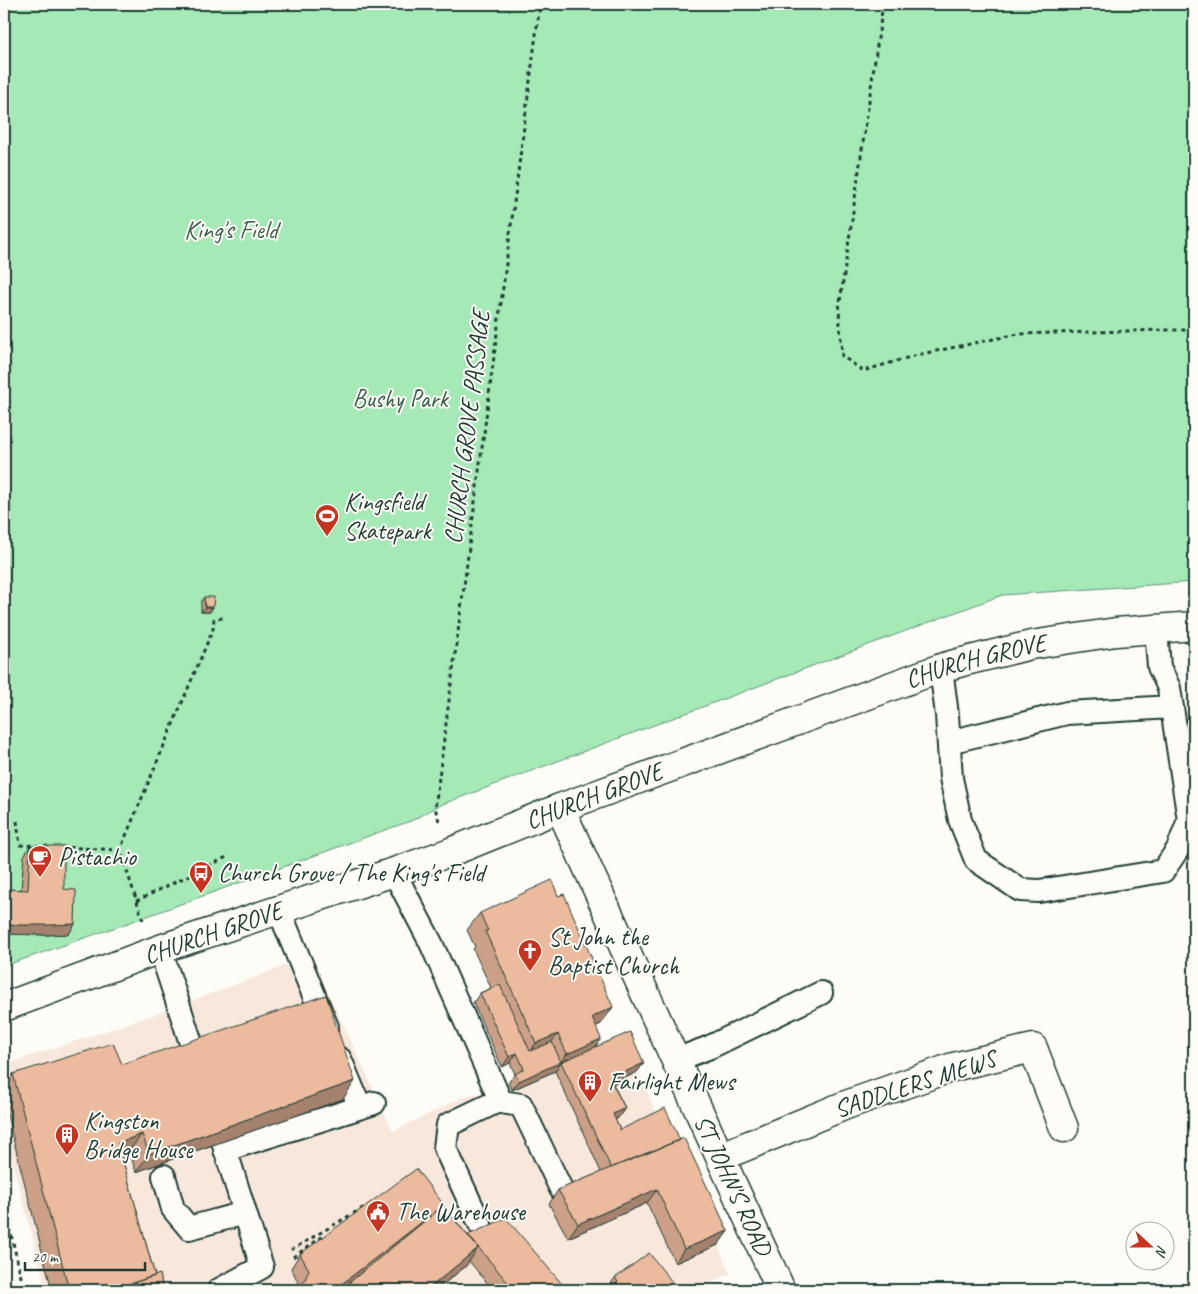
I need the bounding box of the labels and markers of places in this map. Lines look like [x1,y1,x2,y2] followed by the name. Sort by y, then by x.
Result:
[344,486,433,547] place label: Kingsfield Skatepark
[314,503,340,537] sports icon: Kingsfield Skatepark
[58,841,137,873] place label: Pistachio
[27,844,53,878] cafe icon: Pistachio
[218,857,487,889] place label: Church Grove / The King's Field
[188,860,214,894] bus stop icon: Church Grove / The King's Field
[548,921,680,982] place label: St John the Baptist Church
[517,938,543,972] church icon: St John the Baptist Church
[608,1066,737,1098] place label: Fairlight Mews
[577,1069,603,1103] building icon: Fairlight Mews
[84,1105,194,1166] place label: Kingston Bridge House
[54,1122,80,1156] building icon: Kingston Bridge House
[396,1196,527,1228] place label: The Warehouse
[365,1199,391,1233] public building icon: The Warehouse

